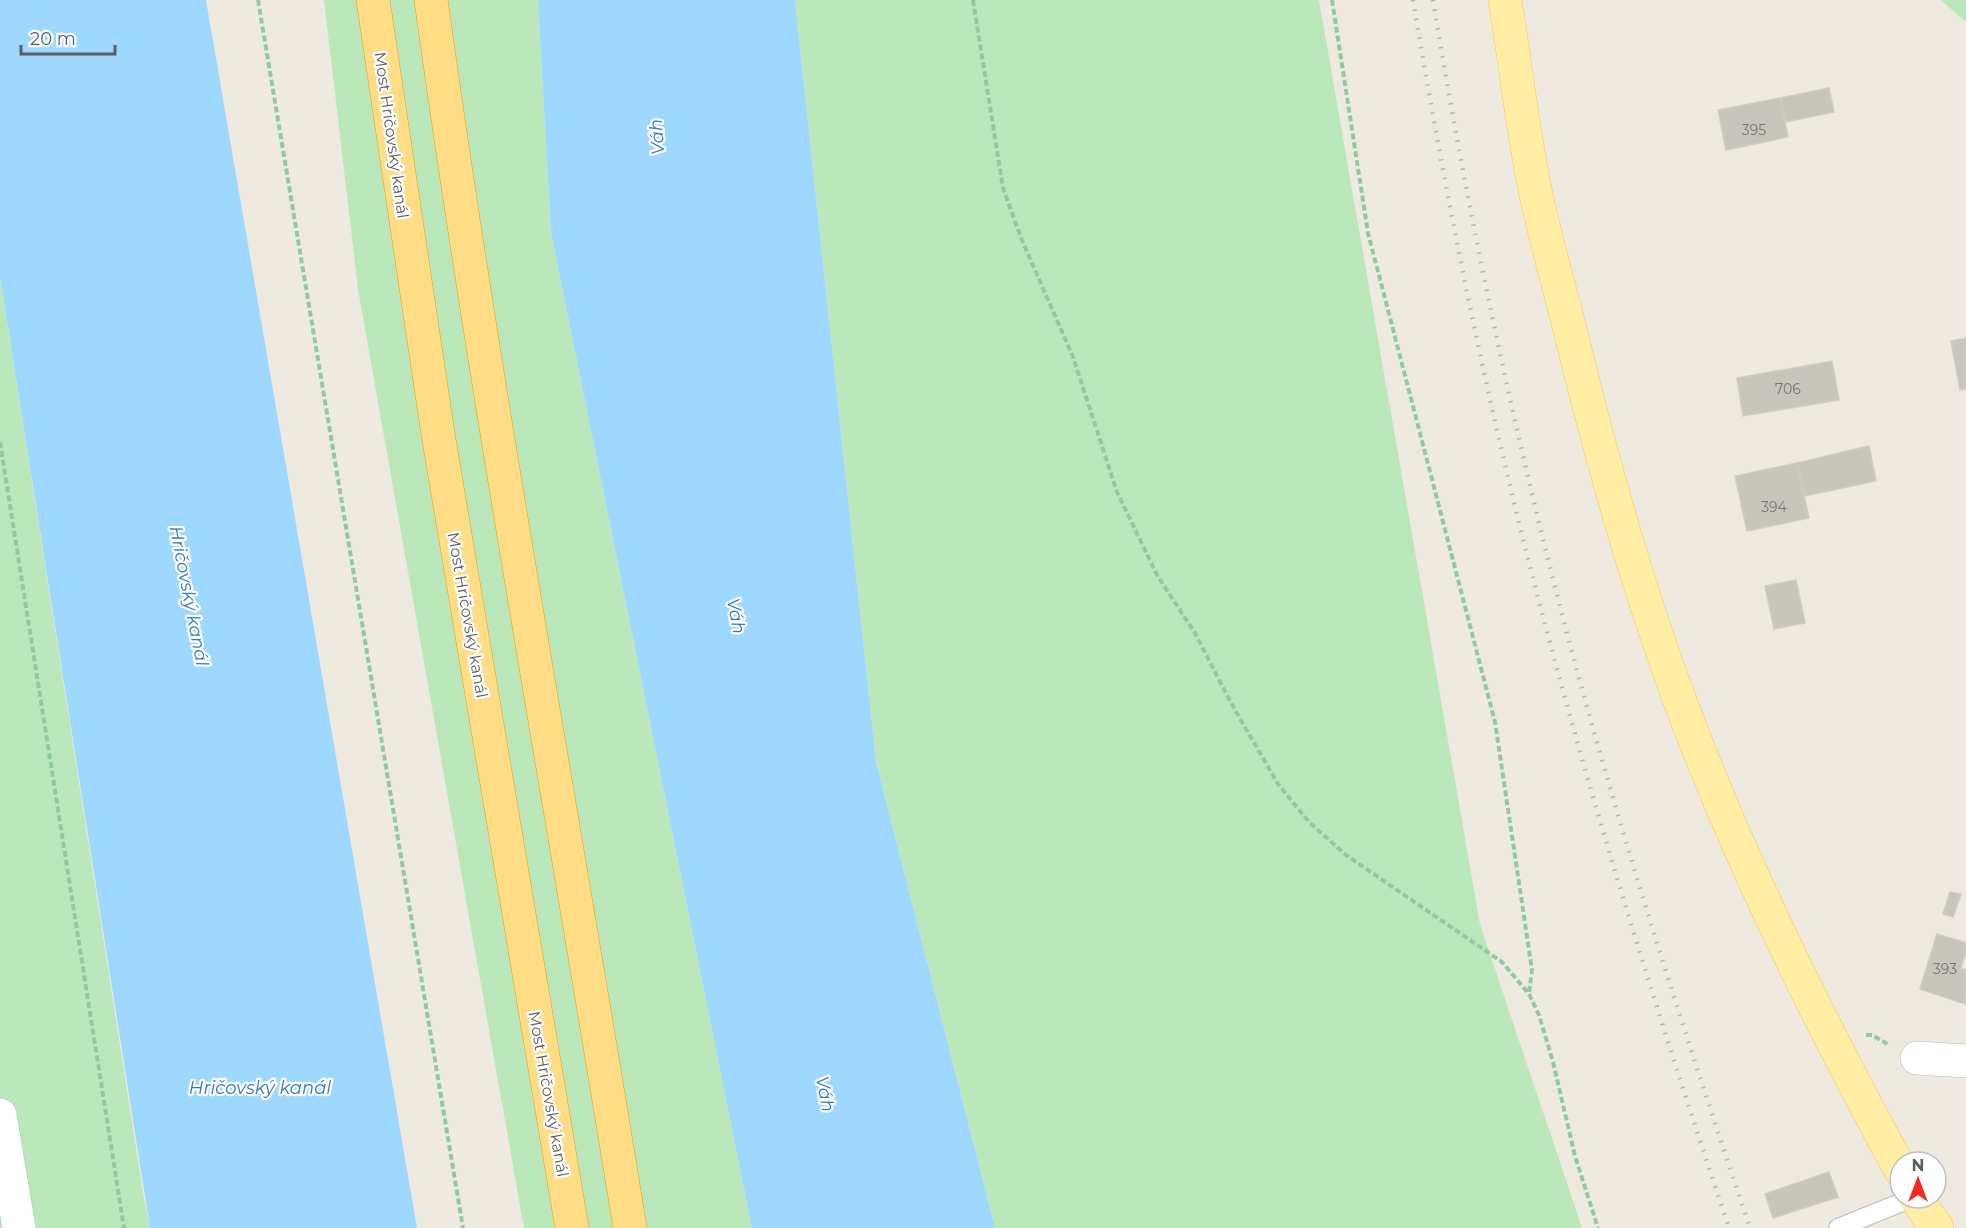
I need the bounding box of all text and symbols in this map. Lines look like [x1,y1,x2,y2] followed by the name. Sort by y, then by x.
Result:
[21,18,116,56] scale bar
[30,28,76,50] text: 20 m
[370,51,413,220] street label: Most Hričovský kanál
[645,118,669,156] water label: Váh
[1742,121,1766,139] house number: 395
[1775,380,1801,398] house number: 706
[1761,498,1788,516] house number: 394
[165,524,213,668] water label: Hričovský kanál
[444,531,491,699] street label: Most Hričovský kanál
[722,596,750,636] water label: Váh
[1933,960,1957,978] house number: 393
[525,1010,572,1178] street label: Most Hričovský kanál
[811,1074,839,1114] water label: Váh
[189,1077,331,1099] water label: Hričovský kanál
[1888,1150,1948,1210] north arrow
[1912,1156,1924,1175] text: N

